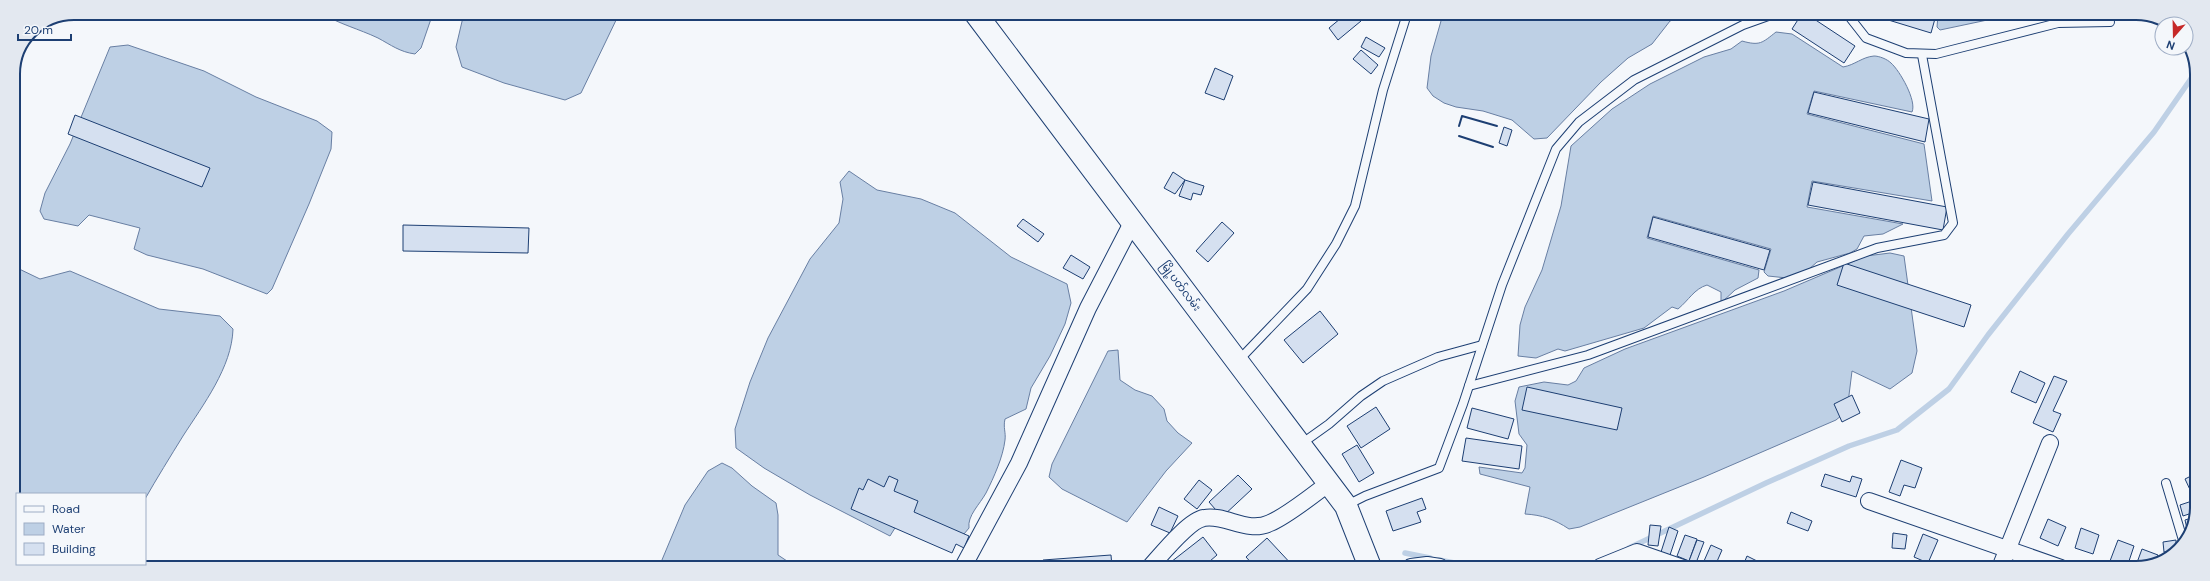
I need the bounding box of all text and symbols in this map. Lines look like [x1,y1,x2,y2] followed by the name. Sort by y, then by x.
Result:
[18,16,71,42] scale bar
[2154,16,2194,56] north arrow
[24,22,53,38] text: 20 m
[2164,37,2177,53] text: N
[1156,258,1204,315] street label: မြို့ပတ်လမ်း
[16,493,146,565] legend
[52,501,80,517] text: Road
[52,521,86,537] text: Water
[52,541,96,557] text: Building

